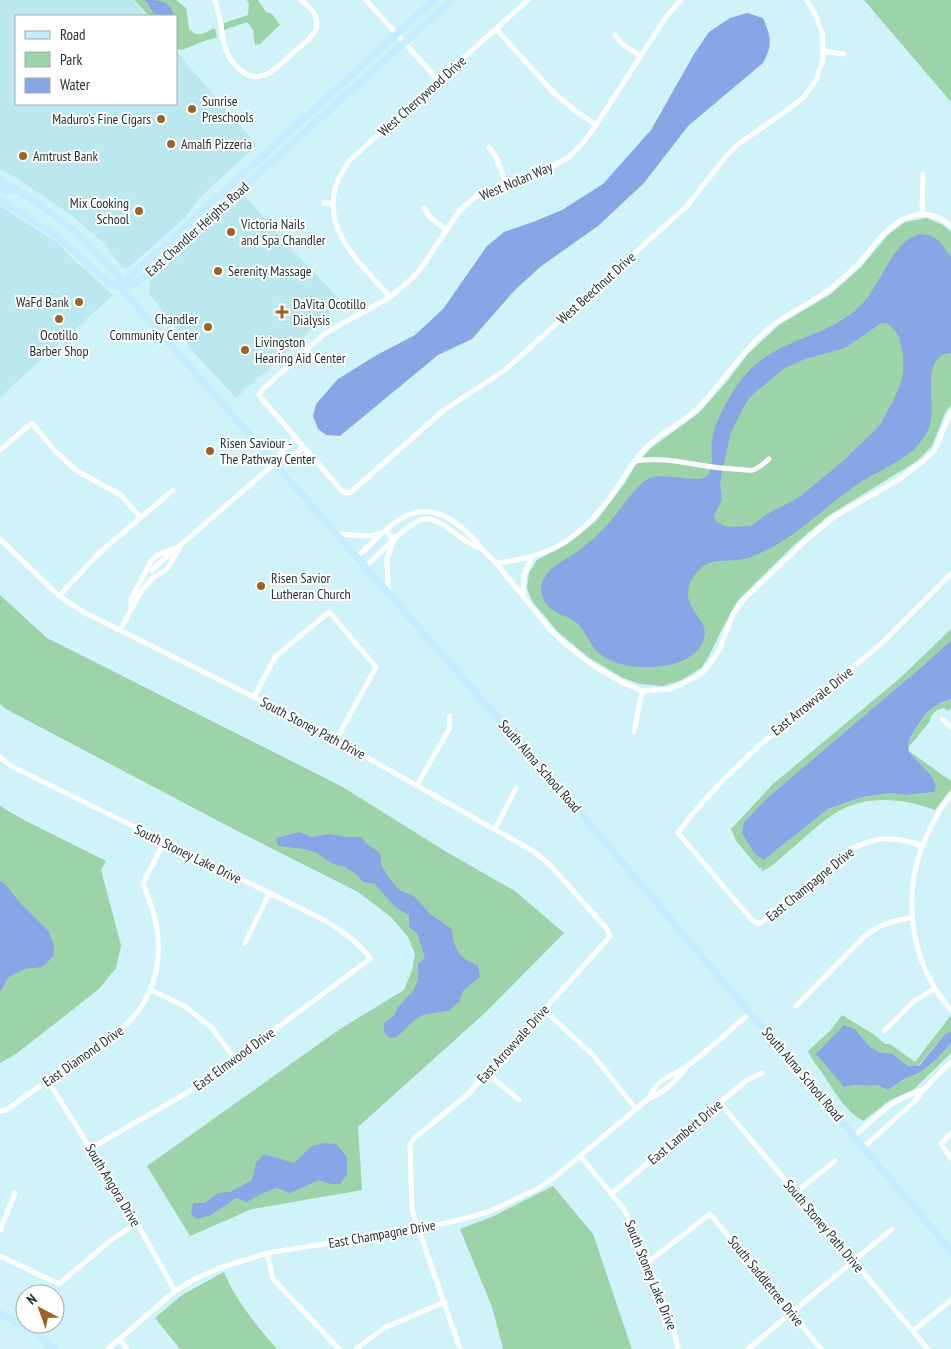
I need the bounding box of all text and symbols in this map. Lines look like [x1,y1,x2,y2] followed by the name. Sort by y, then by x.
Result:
[15,15,178,105] legend
[60,25,86,44] text: Road
[60,50,82,69] text: Park
[374,52,470,140] street label: West Cherrywood Drive
[60,75,91,94] text: Water
[202,92,254,126] place label: Sunrise Preschools
[186,103,198,115] marker: Sunrise Preschools
[52,110,151,128] place label: Maduro's Fine Cigars
[155,113,167,125] marker: Maduro's Fine Cigars
[181,135,252,153] place label: Amalfi Pizzeria
[165,138,177,150] marker: Amalfi Pizzeria
[33,147,98,165] place label: Amtrust Bank
[17,150,29,162] marker: Amtrust Bank
[477,157,556,204] street label: West Nolan Way
[141,178,253,280] street label: East Chandler Heights Road
[70,194,130,228] place label: Mix Cooking School
[133,205,145,217] marker: Mix Cooking School
[240,215,326,249] place label: Victoria Nails and Spa Chandler
[225,226,237,238] marker: Victoria Nails and Spa Chandler
[553,248,639,328] street label: West Beechnut Drive
[228,262,312,280] place label: Serenity Massage
[212,265,224,277] marker: Serenity Massage
[16,293,70,311] place label: WaFd Bank
[293,295,366,329] place label: DaVita Ocotillo Dialysis
[73,296,85,308] marker: WaFd Bank
[275,305,289,319] marker: DaVita Ocotillo Dialysis
[110,310,198,344] place label: Chandler Community Center
[53,313,65,325] marker: Ocotillo Barber Shop
[202,321,214,333] marker: Chandler Community Center
[30,326,88,360] place label: Ocotillo Barber Shop
[255,333,346,367] place label: Livingston Hearing Aid Center
[239,344,251,356] marker: Livingston Hearing Aid Center
[220,434,316,468] place label: Risen Saviour - The Pathway Center
[204,445,216,457] marker: Risen Saviour - The Pathway Center
[271,569,351,603] place label: Risen Savior Lutheran Church
[255,580,267,592] marker: Risen Savior Lutheran Church
[768,662,857,739] street label: East Arrowvale Drive
[257,693,369,763] street label: South Stoney Path Drive
[495,716,585,816] street label: South Alma School Road
[131,820,245,888] street label: South Stoney Lake Drive
[762,843,858,925] street label: East Champagne Drive
[473,1001,553,1087] street label: East Arrowvale Drive
[39,1021,127,1091] street label: East Diamond Drive
[190,1023,278,1095] street label: East Elmwood Drive
[758,1023,848,1125] street label: South Alma School Road
[644,1095,726,1168] street label: East Lambert Drive
[81,1140,145,1230] street label: South Angora Drive
[780,1176,868,1277] street label: South Stoney Path Drive
[327,1216,437,1252] street label: East Champagne Drive
[621,1217,681,1333] street label: South Stoney Lake Drive
[724,1232,808,1330] street label: South Saddletree Drive
[15,1284,65,1334] north arrow
[23,1290,40,1308] text: N

